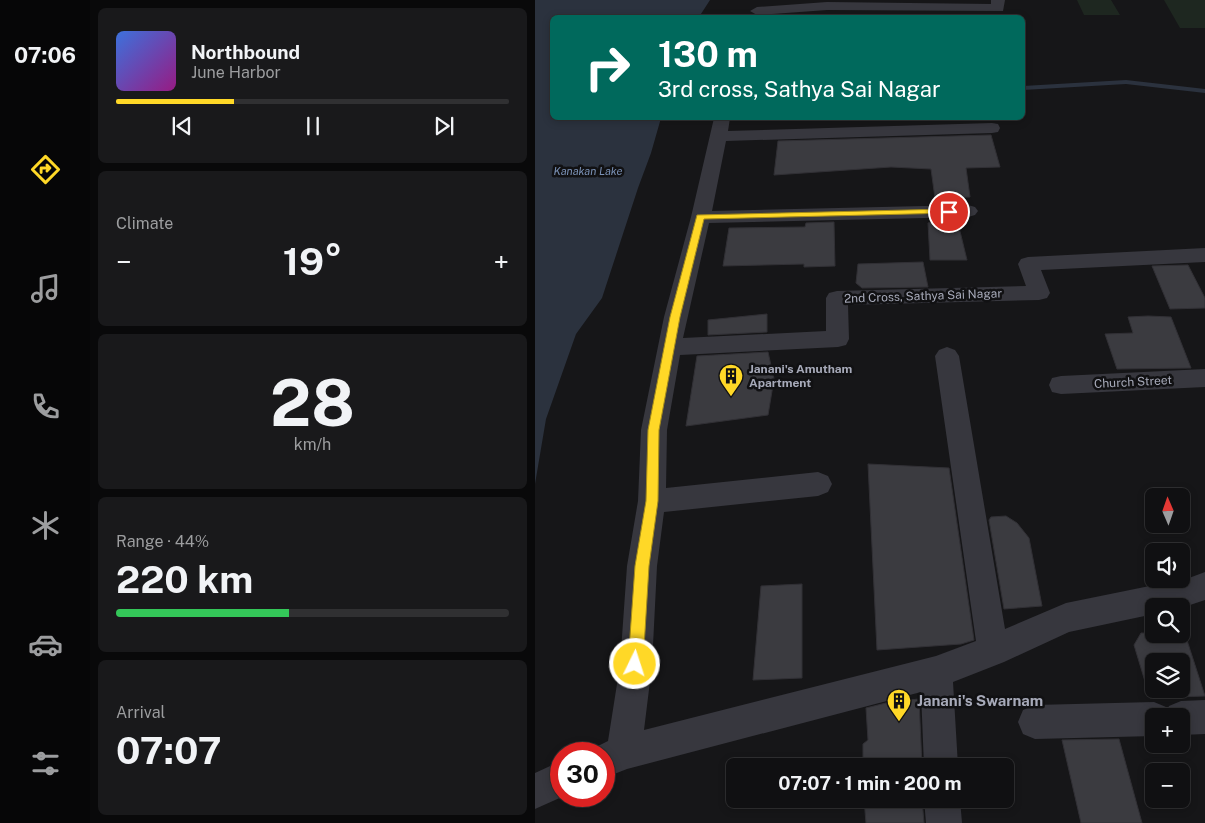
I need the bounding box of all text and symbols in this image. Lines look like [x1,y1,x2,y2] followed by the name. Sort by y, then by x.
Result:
[658,34,758,75] text: 130 m
[575,35,640,100] icon: right
[191,41,300,63] text: Northbound
[14,42,76,68] text: 07:06
[191,63,281,82] text: June Harbor
[658,76,941,102] text: 3rd cross, Sathya Sai Nagar
[168,112,196,140] icon: previous
[299,112,327,140] icon: pause
[430,112,458,140] icon: next
[28,152,63,187] icon: directions
[554,165,622,177] water label: Kanakan Lake
[928,191,970,233] pin
[935,198,963,226] icon: arrive
[116,214,173,233] text: Climate
[283,239,342,284] text: 19°
[116,245,132,278] text: −
[493,245,509,278] text: +
[28,271,63,306] icon: music
[844,286,1002,306] street label: 2nd Cross, Sathya Sai Nagar
[749,362,853,390] place label: Janani's Amutham Apartment
[718,363,744,397] building icon: Janani's Amutham Apartment
[270,364,355,441] text: 28
[1094,373,1173,391] street label: Church Street
[28,389,63,424] icon: phone
[294,435,331,454] text: km/h
[1145,488,1190,532] north arrow
[1145,488,1190,808] map controls
[28,508,63,543] icon: climate
[116,532,209,551] text: Range · 44%
[1145,543,1190,588] button: sound
[116,557,253,602] text: 220 km
[1145,598,1190,643] button: search
[28,627,63,662] icon: car
[608,637,660,689] position arrow
[1145,653,1190,698] button: layers
[886,688,912,722] building icon: Janani's Swarnam
[917,692,1043,709] place label: Janani's Swarnam
[116,703,165,722] text: Arrival
[1145,708,1190,753] button: +
[116,728,222,773] text: 07:07
[550,742,615,807] speed limit sign: 30
[28,746,63,781] icon: filters
[1145,763,1190,808] button: −
[778,772,962,794] text: 07:07 · 1 min · 200 m

